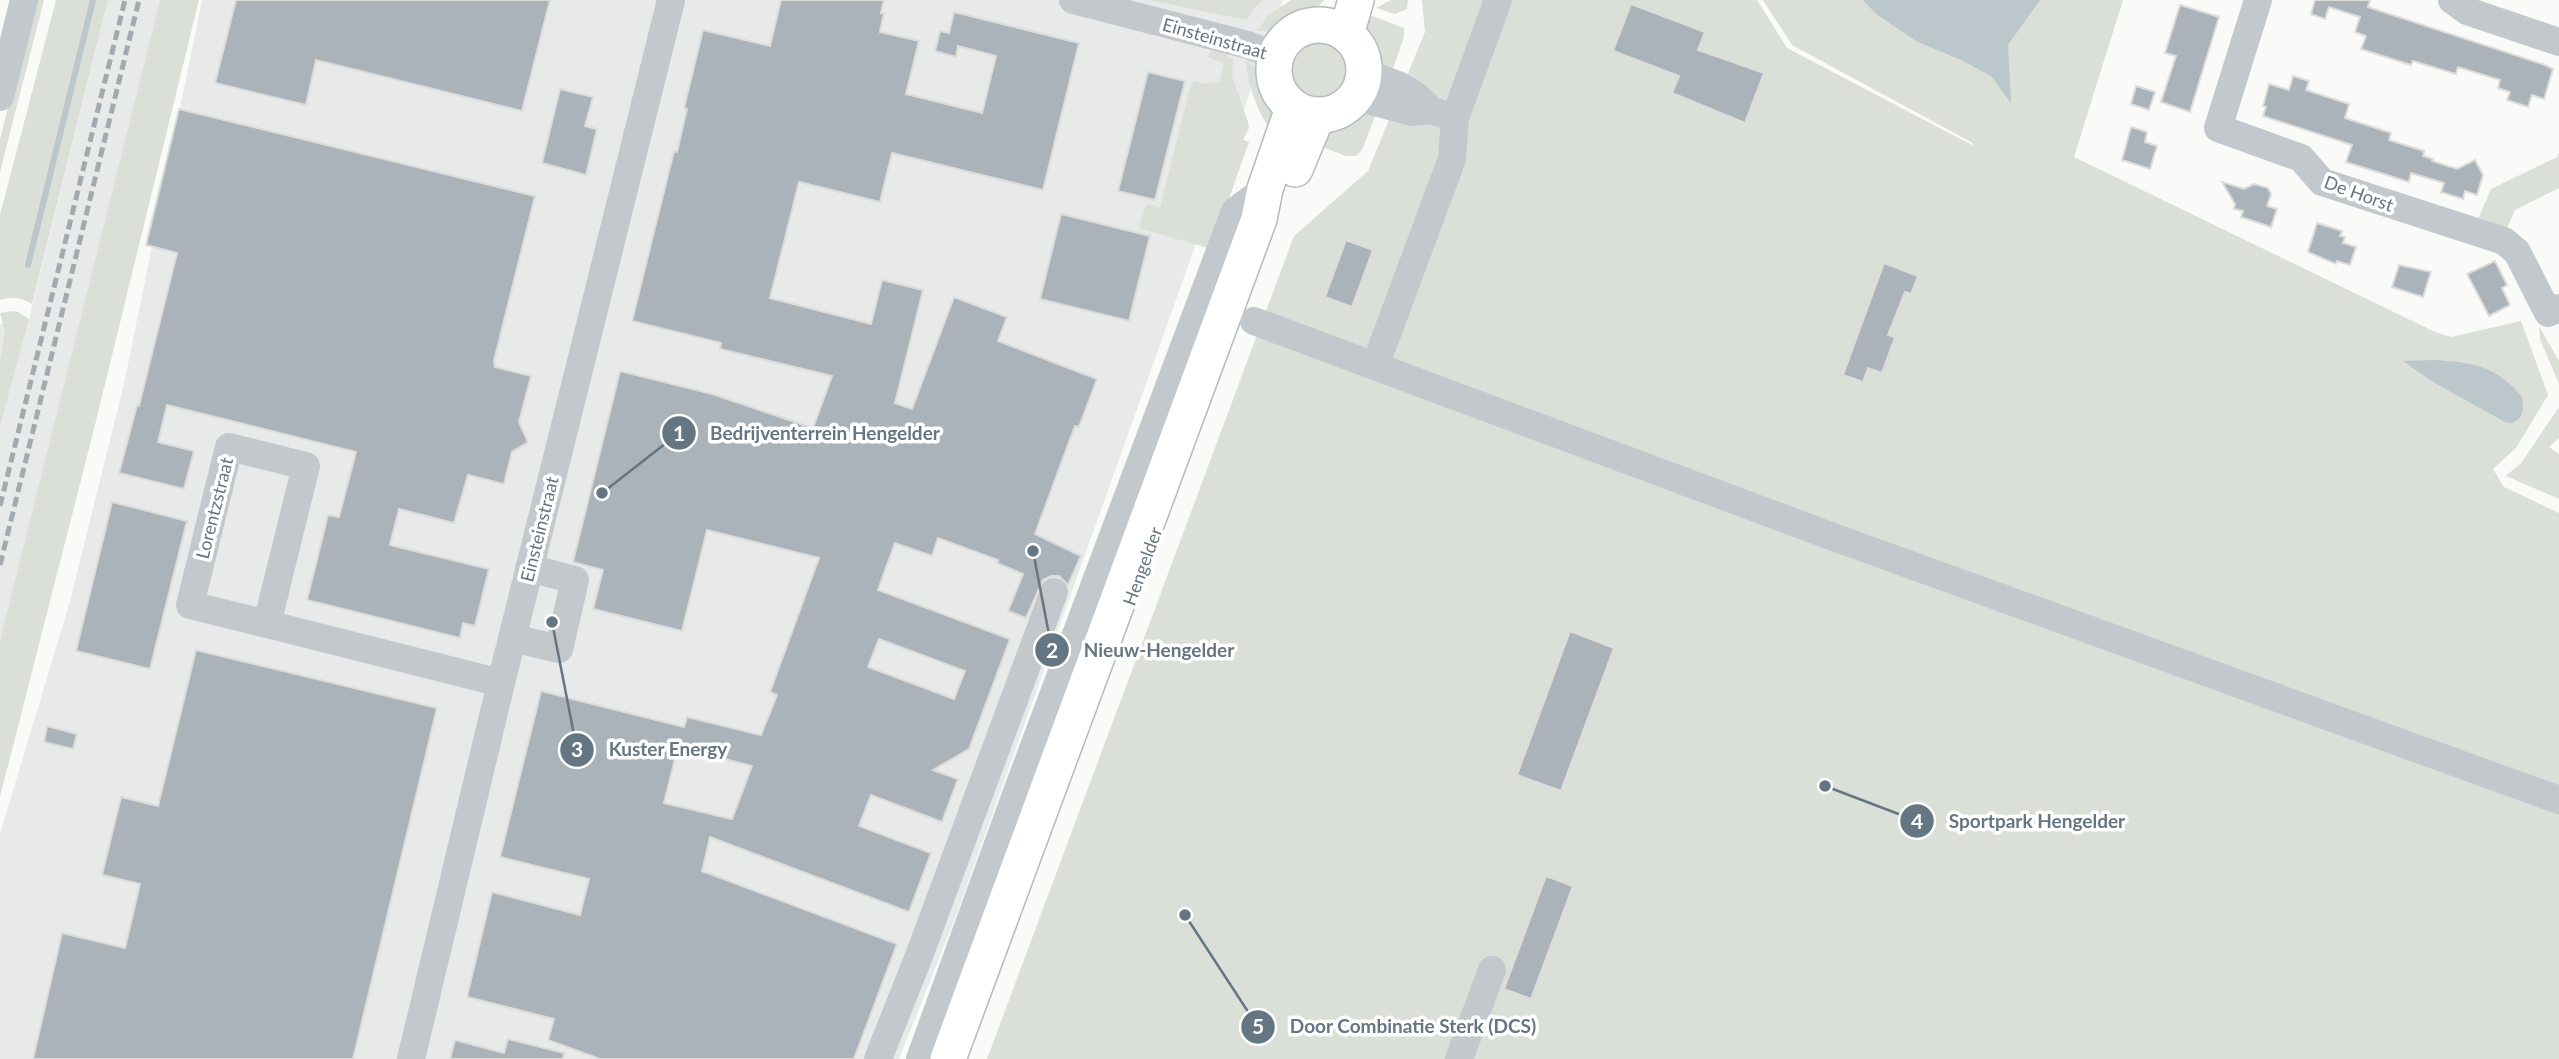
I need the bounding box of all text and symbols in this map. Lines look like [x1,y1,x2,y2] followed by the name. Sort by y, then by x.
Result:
[1160,13,1270,64] street label: Einsteinstraat
[2321,170,2397,216] street label: De Horst
[661,413,954,453] callout: Bedrijventerrein Hengelder
[673,420,685,445] text: 1
[710,421,941,444] text: Bedrijventerrein Hengelder
[191,454,237,561] street label: Lorentzstraat
[515,474,563,584] street label: Einsteinstraat
[1118,523,1167,608] street label: Hengelder
[1035,630,1248,670] callout: Nieuw-Hengelder
[1046,637,1058,662] text: 2
[1084,638,1235,661] text: Nieuw-Hengelder
[559,730,741,770] callout: Kuster Energy
[571,736,583,761] text: 3
[609,737,728,760] text: Kuster Energy
[1900,801,2139,841] callout: Sportpark Hengelder
[1911,808,1923,833] text: 4
[1949,809,2126,832] text: Sportpark Hengelder
[1240,1007,1550,1047] callout: Door Combinatie Sterk (DCS)
[1252,1013,1264,1038] text: 5
[1290,1014,1536,1037] text: Door Combinatie Sterk (DCS)

